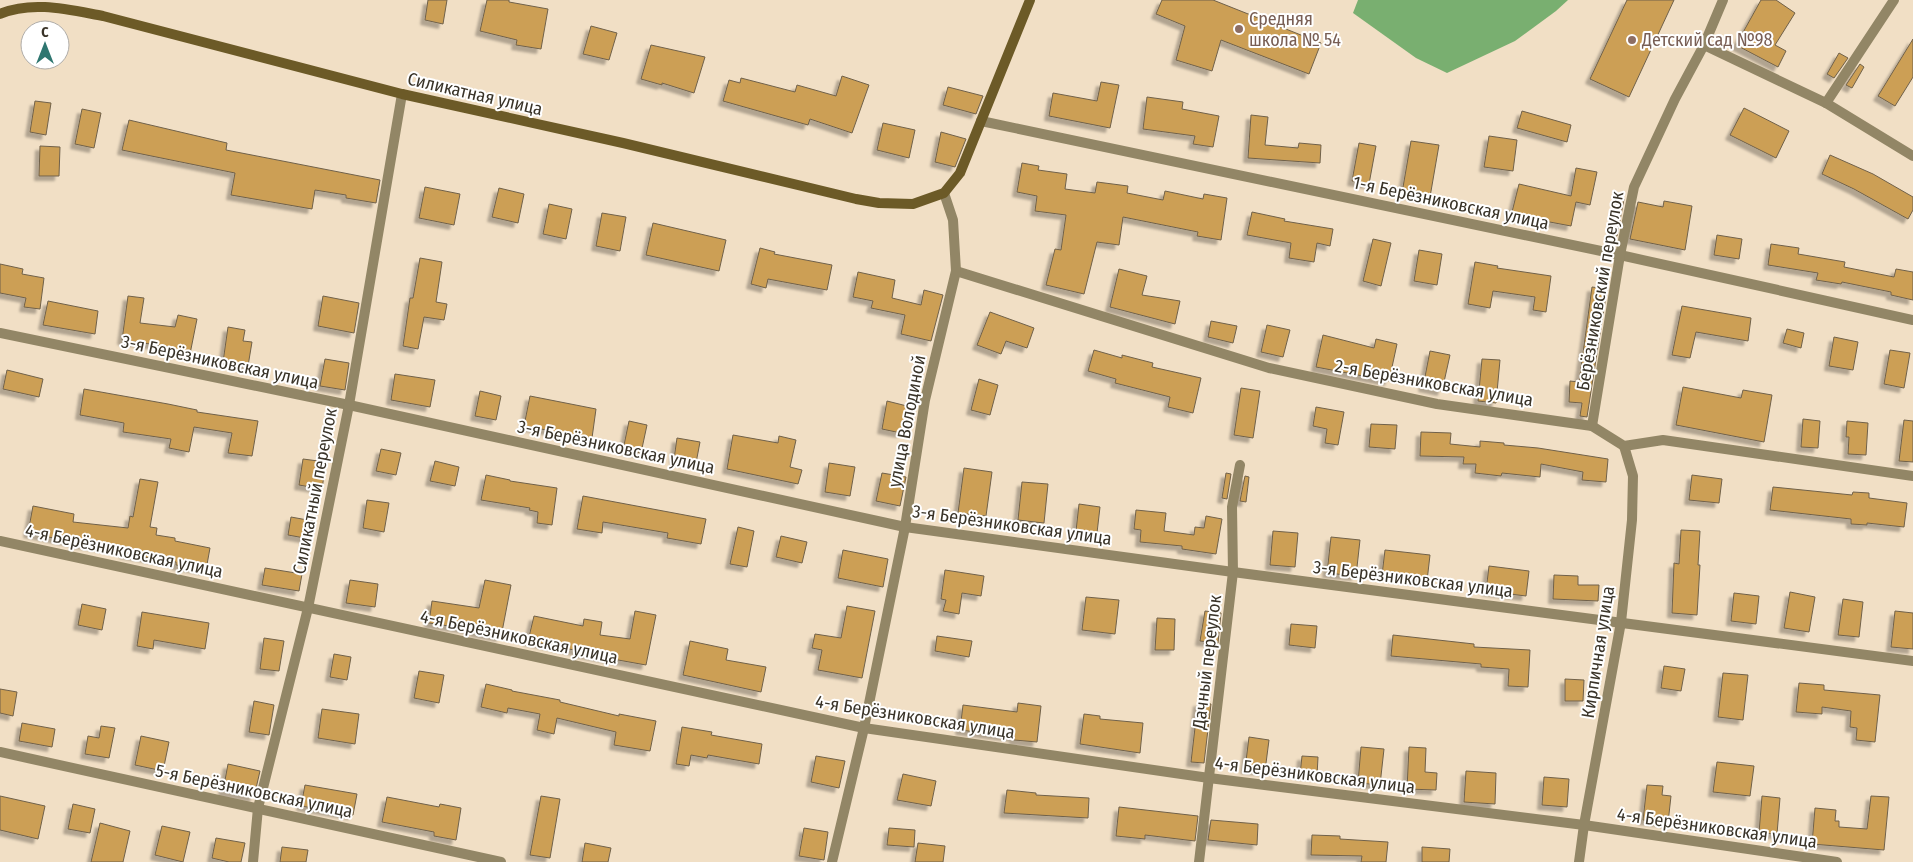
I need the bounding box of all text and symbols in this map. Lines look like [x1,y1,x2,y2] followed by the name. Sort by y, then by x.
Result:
[1249,8,1341,51] place label: Средняя школа № 54
[20,20,70,70] north arrow
[1233,23,1245,35] marker: Средняя школа № 54
[41,24,49,41] text: С
[1641,29,1773,51] place label: Детский сад №98
[1626,34,1638,46] marker: Детский сад №98
[405,68,545,120] street label: Силикатная улица
[1351,171,1551,235] street label: 1-я Берёзниковская улица
[1572,189,1628,392] street label: Берёзниковский переулок
[119,330,321,394] street label: 3-я Берёзниковская улица
[883,353,931,489] street label: улица Володиной
[1333,355,1535,411] street label: 2-я Берёзниковская улица
[288,406,342,576] street label: Силикатный переулок
[515,415,717,479] street label: 3-я Берёзниковская улица
[911,500,1113,550] street label: 3-я Берёзниковская улица
[23,519,225,583] street label: 4-я Берёзниковская улица
[1312,556,1514,602] street label: 3-я Берёзниковская улица
[1577,584,1619,720] street label: Кирпичная улица
[1188,593,1226,731] street label: Дачный переулок
[418,605,620,669] street label: 4-я Берёзниковская улица
[814,690,1016,744] street label: 4-я Берёзниковская улица
[1214,752,1417,798] street label: 4-я Берёзниковская улица
[153,759,355,823] street label: 5-я Берёзниковская улица
[1616,803,1819,853] street label: 4-я Берёзниковская улица

